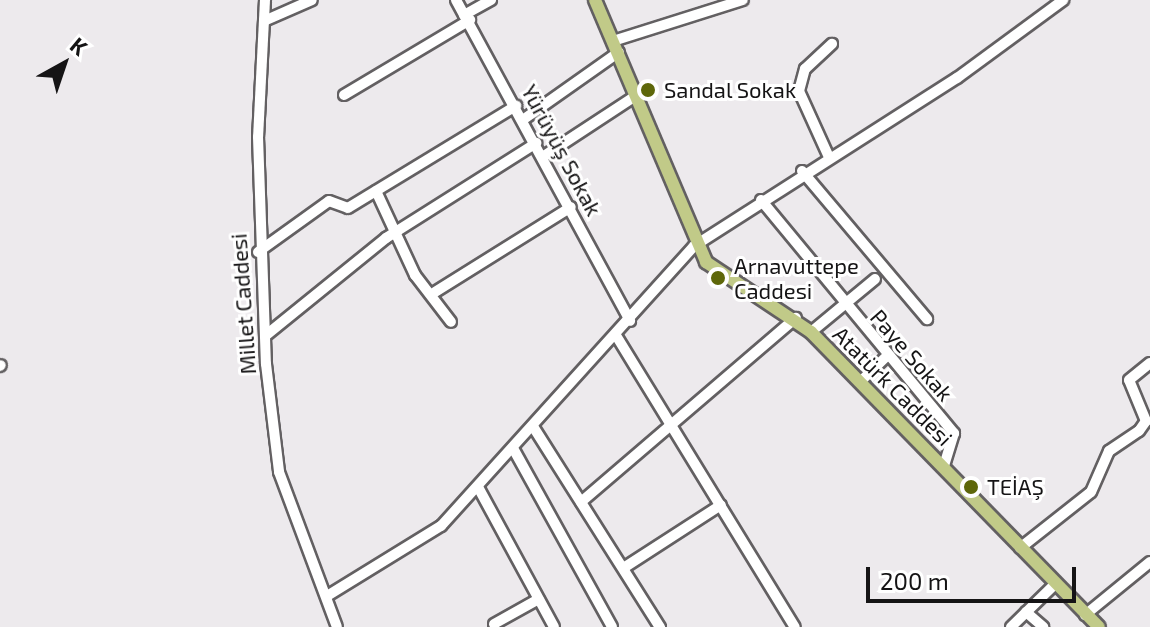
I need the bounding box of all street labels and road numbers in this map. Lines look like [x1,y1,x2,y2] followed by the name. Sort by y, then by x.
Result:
[516,80,608,220] street label: Yürüyüş Sokak
[225,233,261,375] street label: Millet Caddesi
[865,304,959,406] street label: Paye Sokak
[828,321,958,451] street label: Atatürk Caddesi

